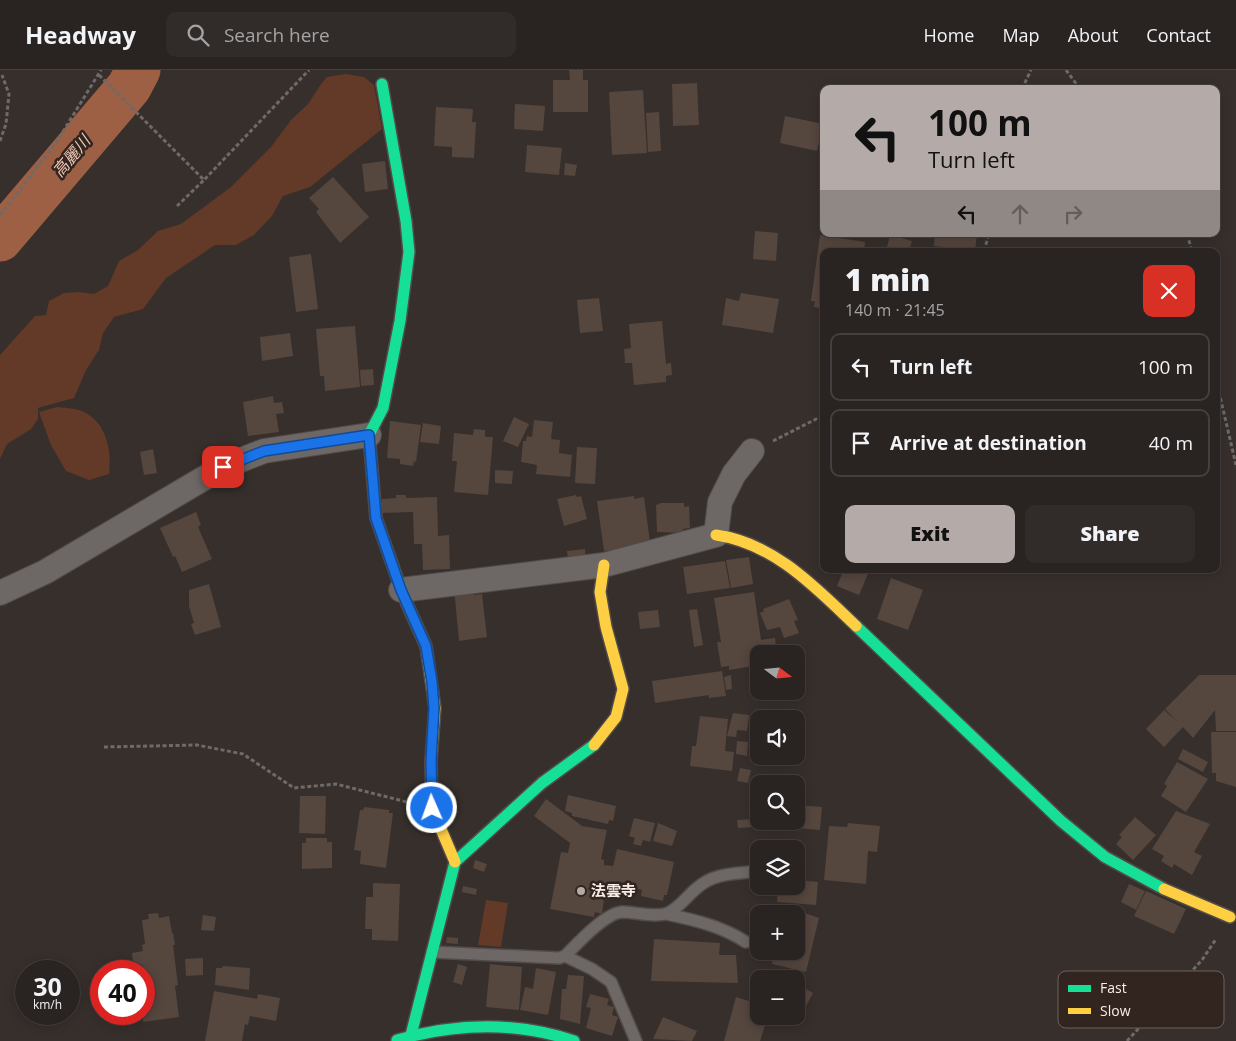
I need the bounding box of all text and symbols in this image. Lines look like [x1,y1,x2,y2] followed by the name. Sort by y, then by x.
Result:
[166,12,516,57] search box
[25,18,136,51] text: Headway
[184,21,212,49] icon: search
[224,22,330,48] text: Search here
[924,23,974,47] text: Home
[1002,23,1040,47] text: Map
[1068,23,1118,47] text: About
[1146,23,1211,47] text: Contact
[928,99,1032,146] text: 100 m
[845,105,910,170] icon: left
[47,129,96,181] water label: 高麗川
[928,144,1015,174] text: Turn left
[953,200,981,228] icon: left
[1006,200,1034,228] icon: ahead
[1059,200,1087,228] icon: right
[845,259,930,300] text: 1 min
[1143,265,1195,317] button: close
[845,299,945,321] text: 140 m · 21:45
[847,353,875,381] icon: left
[890,354,972,380] text: Turn left
[1138,354,1193,380] text: 100 m
[847,429,875,457] icon: arrive
[890,430,1087,456] text: Arrive at destination
[1149,430,1193,456] text: 40 m
[202,446,244,488] pin
[209,453,237,481] icon: arrive
[845,505,1015,563] button: Exit
[1025,505,1195,563] button: Share
[750,645,805,700] north arrow
[750,645,805,1025] map controls
[750,710,805,765] button: sound
[750,775,805,830] button: search
[405,781,457,833] position arrow
[750,840,805,895] button: layers
[591,880,636,900] place label: 法雲寺
[575,885,587,897] marker: 法雲寺
[750,905,805,960] button: +
[90,960,155,1025] speed limit sign: 40
[33,969,62,1003] text: 30
[750,970,805,1025] button: −
[1058,971,1224,1028] legend
[1100,978,1127,997] text: Fast
[33,996,62,1013] text: km/h
[1100,1001,1131,1020] text: Slow

